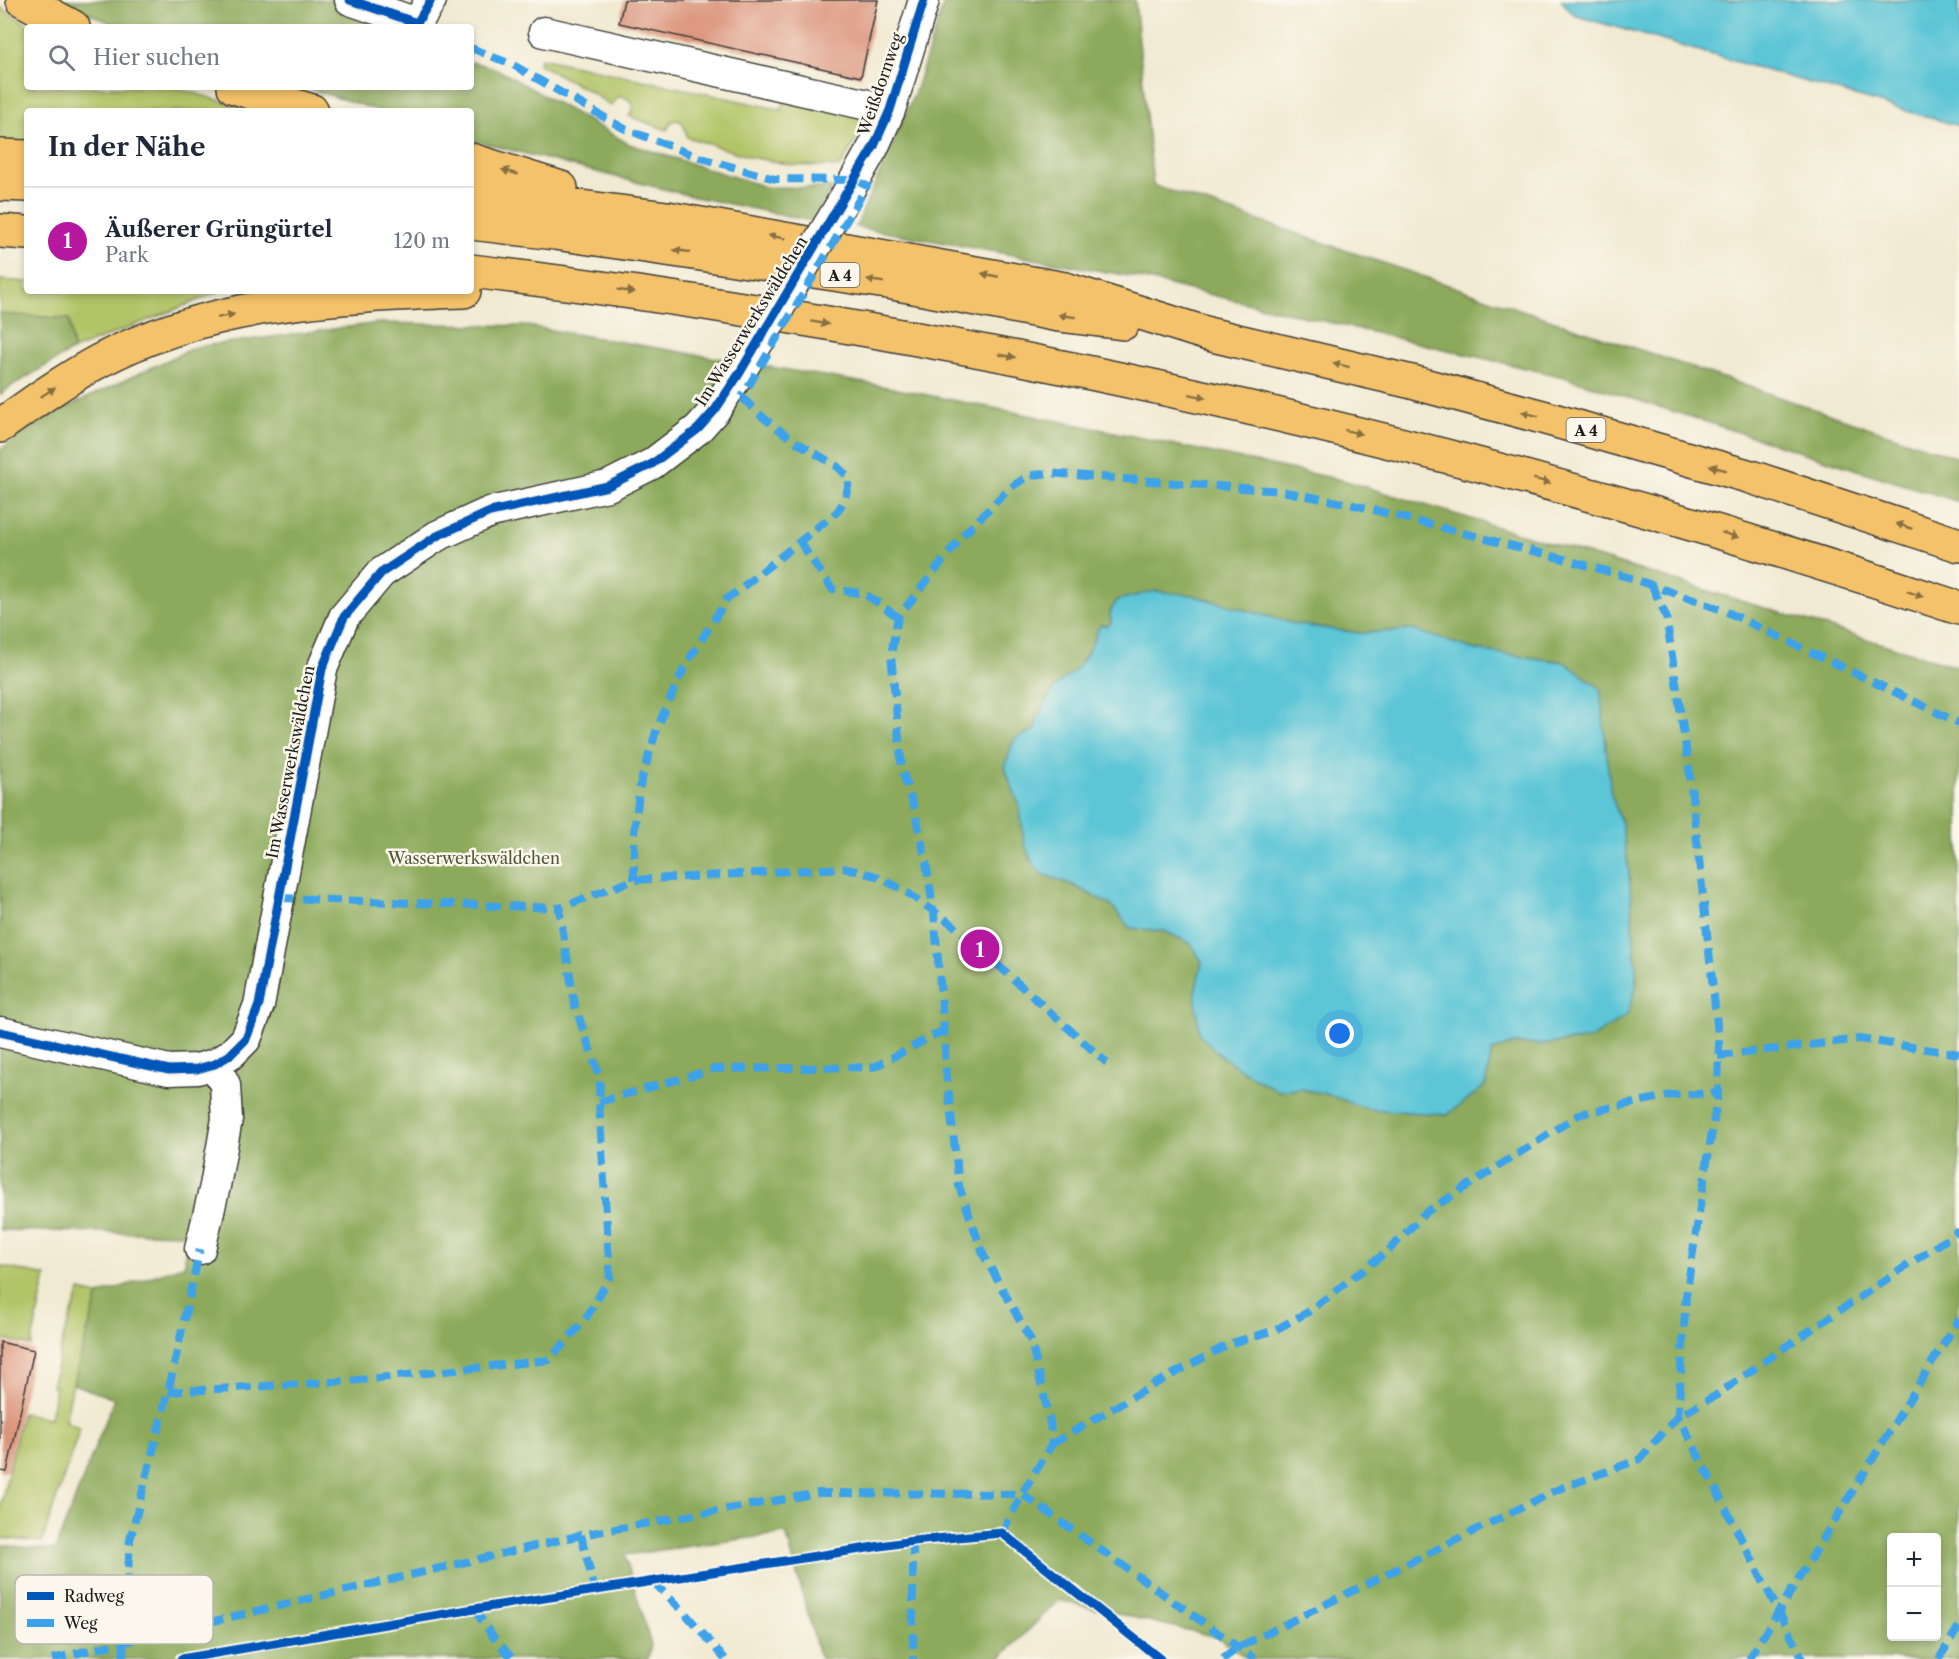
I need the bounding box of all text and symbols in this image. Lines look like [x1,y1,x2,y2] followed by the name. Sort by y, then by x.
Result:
[24,24,474,90] search box
[853,30,907,139] street label: Weißdornweg
[45,41,78,74] icon: search
[93,44,220,71] text: Hier suchen
[48,131,205,163] text: In der Nähe
[501,167,519,176] one-way arrow
[105,216,332,243] text: Äußerer Grüngürtel
[63,229,72,253] text: 1
[393,229,450,253] text: 120 m
[690,232,812,410] street label: Im Wasserwerkswäldchen
[768,232,787,241] one-way arrow
[105,243,148,267] text: Park
[673,247,692,256] one-way arrow
[820,263,860,287] road number: A 4
[980,270,999,279] one-way arrow
[866,276,885,285] one-way arrow
[617,287,636,296] one-way arrow
[216,310,235,320] one-way arrow
[1057,312,1076,321] one-way arrow
[811,319,830,328] one-way arrow
[998,352,1017,361] one-way arrow
[1332,360,1351,369] one-way arrow
[40,387,56,398] one-way arrow
[1189,392,1208,401] one-way arrow
[1521,408,1539,418] one-way arrow
[1566,418,1606,442] road number: A 4
[1344,428,1362,438] one-way arrow
[1709,462,1727,472] one-way arrow
[1533,477,1551,486] one-way arrow
[1895,521,1913,530] one-way arrow
[1721,531,1739,540] one-way arrow
[1906,589,1924,599] one-way arrow
[261,664,319,860] street label: Im Wasserwerkswäldchen
[387,848,560,868] park label: Wasserwerkswäldchen
[960,926,1000,972] pin: 1
[1325,1019,1354,1048] your location
[1887,1533,1941,1641] map controls
[1887,1533,1941,1587] button: +
[15,1575,213,1644] legend
[64,1586,124,1606] text: Radweg
[1887,1587,1941,1641] button: −
[63,1613,98,1633] text: Weg

